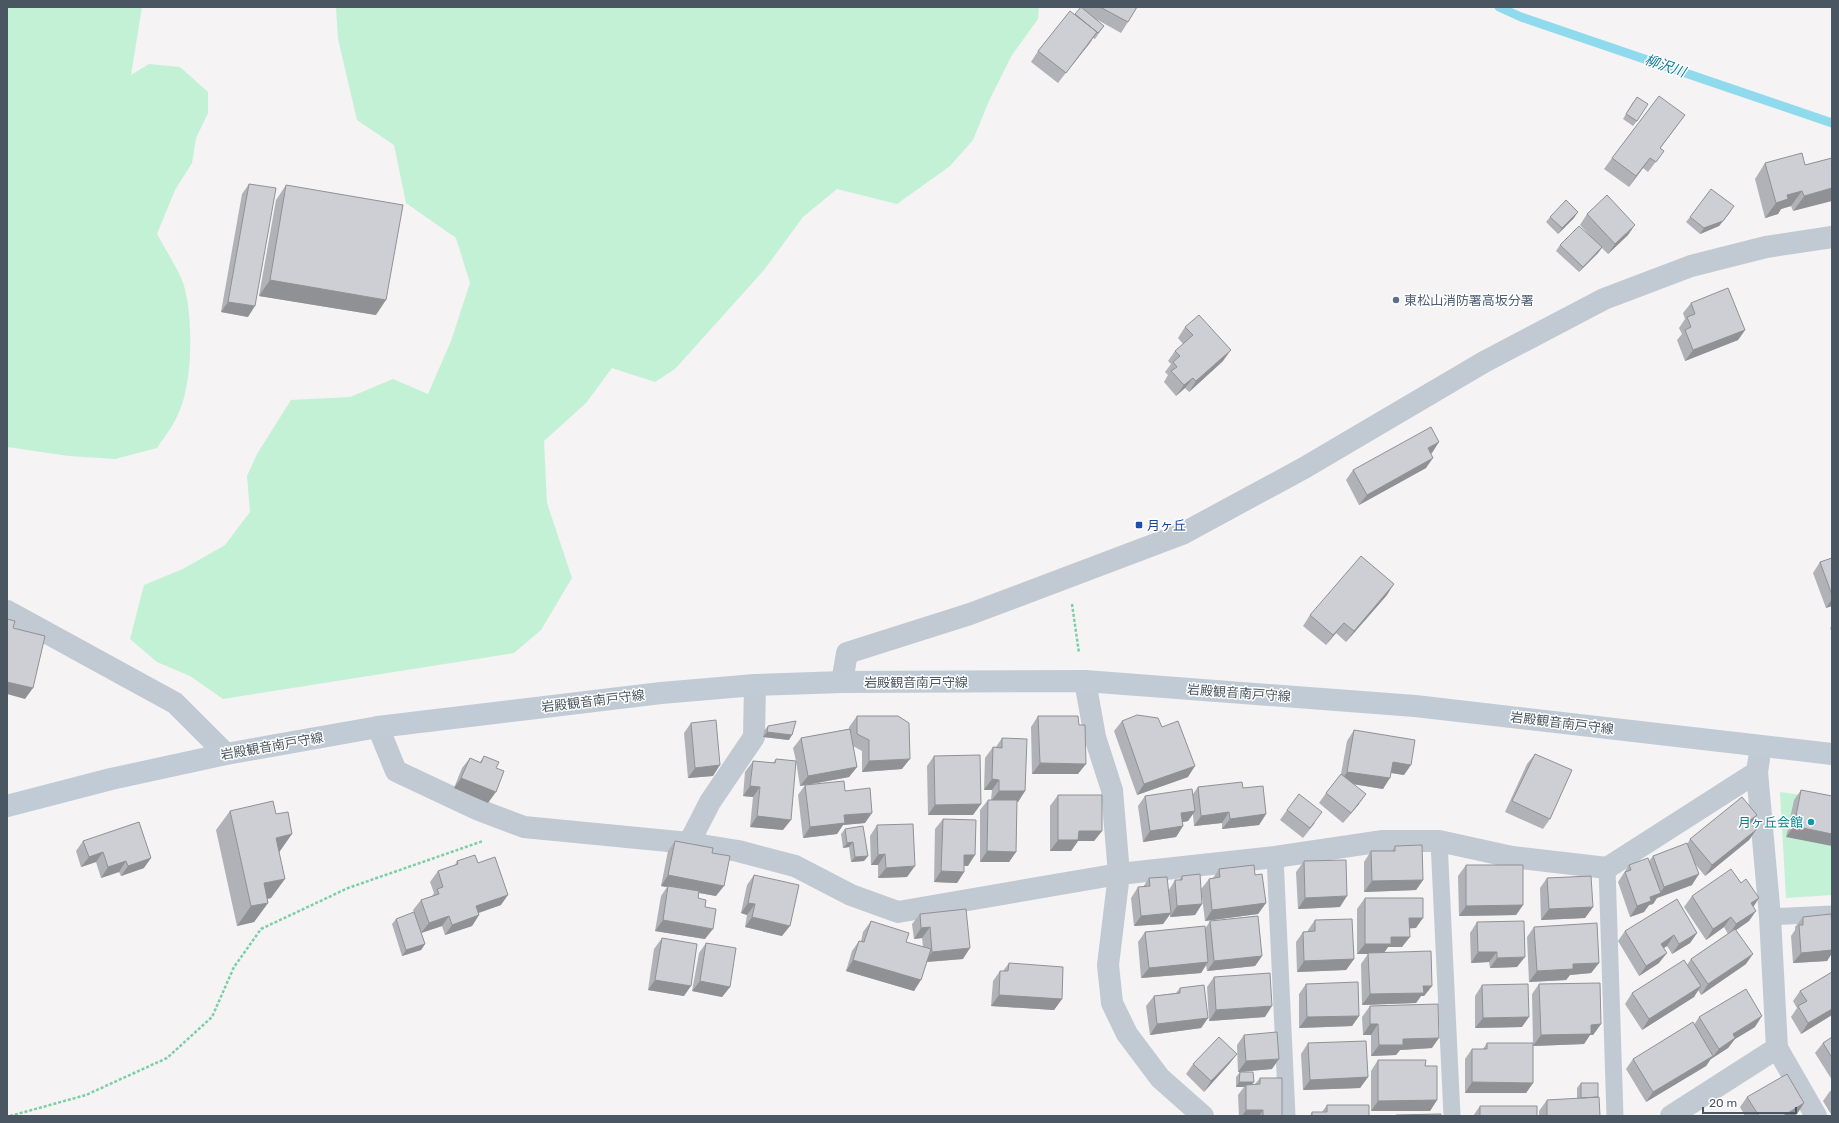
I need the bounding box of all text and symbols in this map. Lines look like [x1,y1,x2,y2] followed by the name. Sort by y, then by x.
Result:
[1642,51,1690,82] water label: 柳沢川
[1404,293,1534,308] place label: 東松山消防署高坂分署
[1391,295,1401,305] marker: 東松山消防署高坂分署
[1147,518,1186,533] place label: 月ヶ丘
[1134,520,1144,530] marker: 月ヶ丘
[864,675,968,690] street label: 岩殿観音南戸守線
[1187,682,1291,704] street label: 岩殿観音南戸守線
[540,687,646,715] street label: 岩殿観音南戸守線
[1509,709,1615,737] street label: 岩殿観音南戸守線
[219,730,325,762] street label: 岩殿観音南戸守線
[1738,815,1803,830] place label: 月ヶ丘会館
[1806,817,1816,827] marker: 月ヶ丘会館
[1703,1089,1796,1115] scale bar
[1709,1096,1737,1110] text: 20 m

